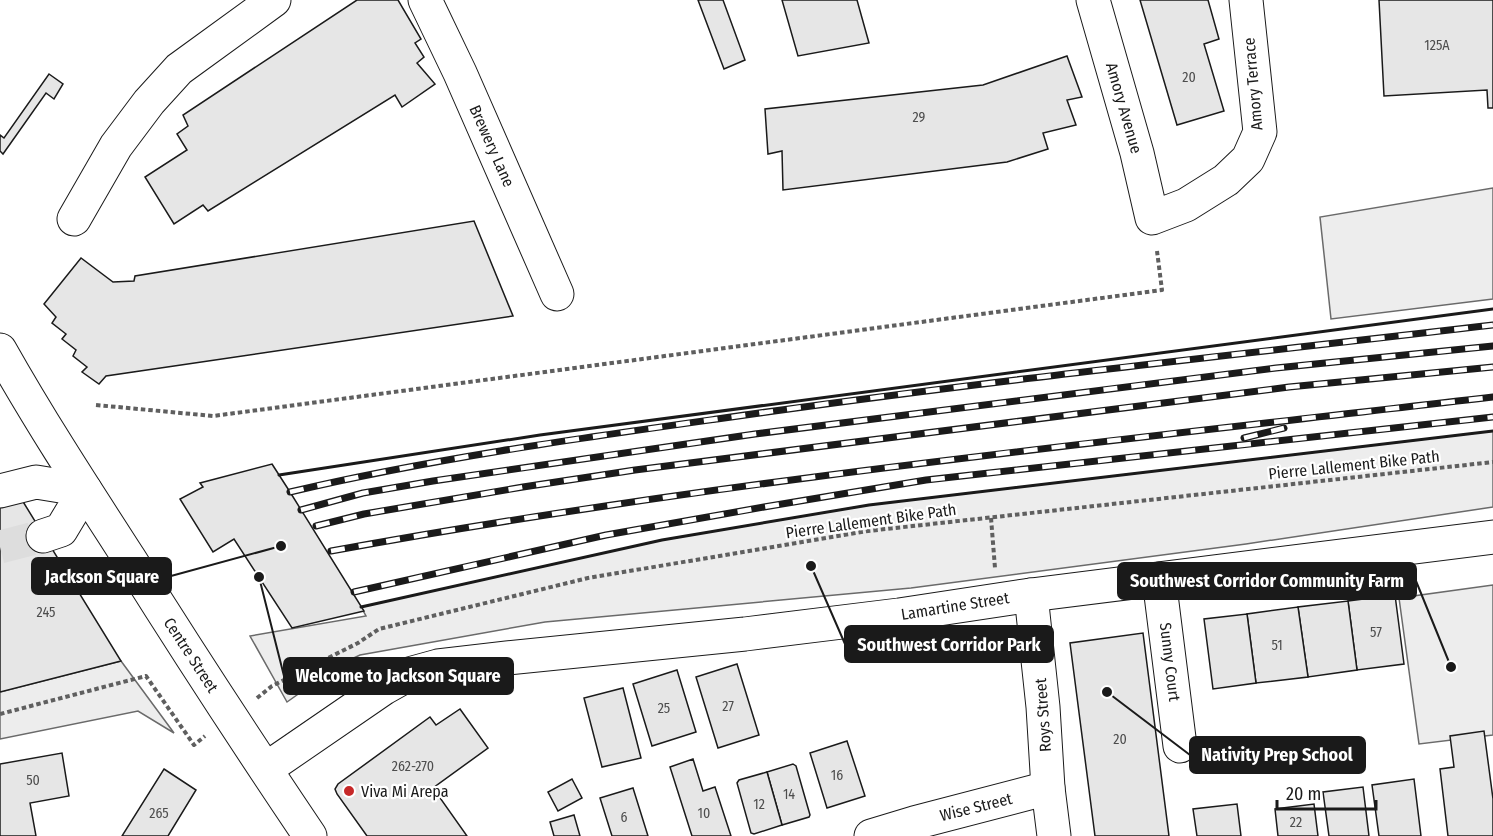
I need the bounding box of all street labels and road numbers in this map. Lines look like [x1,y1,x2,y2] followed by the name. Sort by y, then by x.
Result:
[1239,37,1267,131] street label: Amory Terrace
[1102,60,1146,156] street label: Amory Avenue
[465,102,519,190] street label: Brewery Lane
[1267,447,1441,483] street label: Pierre Lallement Bike Path
[784,500,958,542] street label: Pierre Lallement Bike Path
[900,588,1011,624] street label: Lamartine Street
[160,614,223,697] street label: Centre Street
[1156,621,1184,703] street label: Sunny Court
[1031,677,1055,752] street label: Roys Street
[938,789,1015,825] street label: Wise Street

